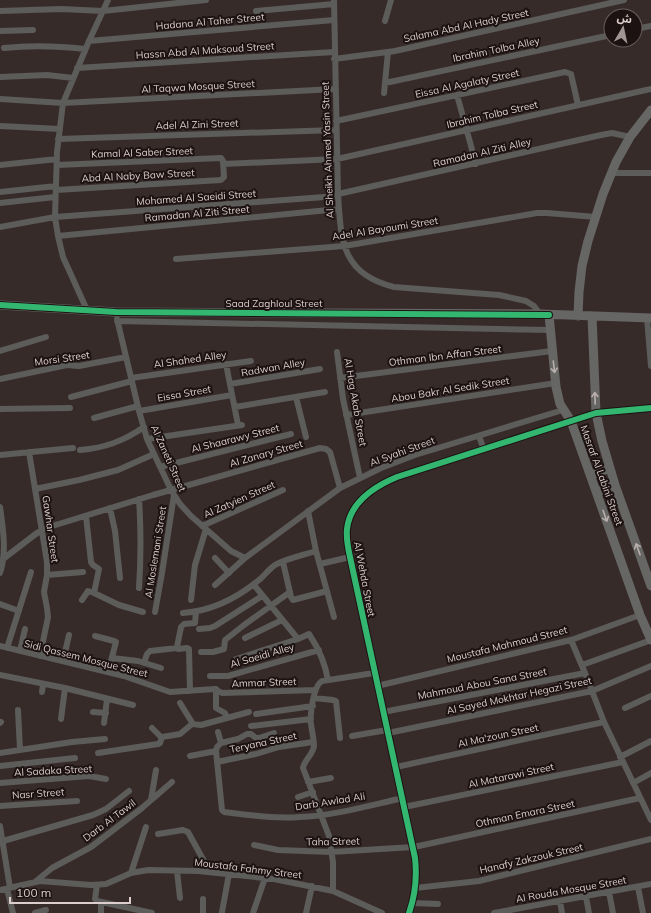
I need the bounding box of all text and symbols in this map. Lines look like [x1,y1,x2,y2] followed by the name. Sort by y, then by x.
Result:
[402,6,530,45] street label: Salama Abd Al Hady Street
[603,8,643,48] north arrow
[155,10,265,33] street label: Hadana Al Taher Street
[616,10,633,26] text: ش
[451,34,541,65] street label: Ibrahim Tolba Alley
[135,39,275,62] street label: Hassn Abd Al Maksoud Street
[414,66,521,101] street label: Eissa Al Agalaty Street
[141,77,256,96] street label: Al Taqwa Mosque Street
[319,81,336,219] street label: Al Sheikh Ahmed Yasin Street
[445,98,540,131] street label: Ibrahim Tolba Street
[155,117,239,132] street label: Adel Al Zini Street
[432,135,533,170] street label: Ramadan Al Ziti Alley
[91,144,194,161] street label: Kamal Al Saber Street
[81,166,195,185] street label: Abd Al Naby Baw Street
[136,187,257,208] street label: Mohamed Al Saeidi Street
[144,202,250,225] street label: Ramadan Al Ziti Street
[331,214,439,243] street label: Adel Al Bayoumi Street
[225,297,323,310] street label: Saad Zaghloul Street
[388,342,503,369] street label: Othman Ibn Affan Street
[34,348,91,369] street label: Morsi Street
[153,348,228,371] street label: Al Shahed Alley
[240,355,307,380] street label: Radwan Alley
[341,357,370,448] street label: Al Hag Akab Street
[550,360,558,373] one-way arrow
[390,374,511,405] street label: Abou Bakr Al Sedik Street
[156,382,213,405] street label: Eissa Street
[592,392,599,405] one-way arrow
[190,421,281,456] street label: Al Shaarawy Street
[148,423,189,494] street label: Al Zaneti Street
[577,423,626,528] street label: Masraf Al Labini Street
[368,434,437,469] street label: Al Syahi Street
[228,437,305,470] street label: Al Zanary Street
[201,478,277,521] street label: Al Zatyien Street
[39,495,62,564] street label: Gawhar Street
[142,505,169,599] street label: Al Moslemani Street
[602,509,609,522] one-way arrow
[351,540,378,618] street label: Al Wehda Street
[634,543,641,556] one-way arrow
[446,623,569,666] street label: Moustafa Mahmoud Street
[23,637,149,680] street label: Sidi Qassem Mosque Street
[229,640,296,671] street label: Al Saeidi Alley
[417,665,548,702] street label: Mahmoud Abou Sana Street
[445,674,593,717] street label: Al Sayed Mokhtar Hegazi Street
[231,675,297,690] street label: Ammar Street
[457,721,540,750] street label: Al Ma'zoun Street
[229,729,298,756] street label: Teryana Street
[467,760,556,791] street label: Al Matarawi Street
[14,762,93,779] street label: Al Sadaka Street
[11,785,65,802] street label: Nasr Street
[294,790,366,813] street label: Darb Awlad Ali
[80,796,138,844] street label: Darb Al Tawil
[474,797,576,830] street label: Othman Emara Street
[306,835,360,848] street label: Taha Street
[478,840,585,877] street label: Hanafy Zakzouk Street
[194,855,303,882] street label: Moustafa Fahmy Street
[515,873,628,906] street label: Al Rouda Mosque Street
[10,879,130,905] scale bar
[16,885,51,900] text: 100 m

